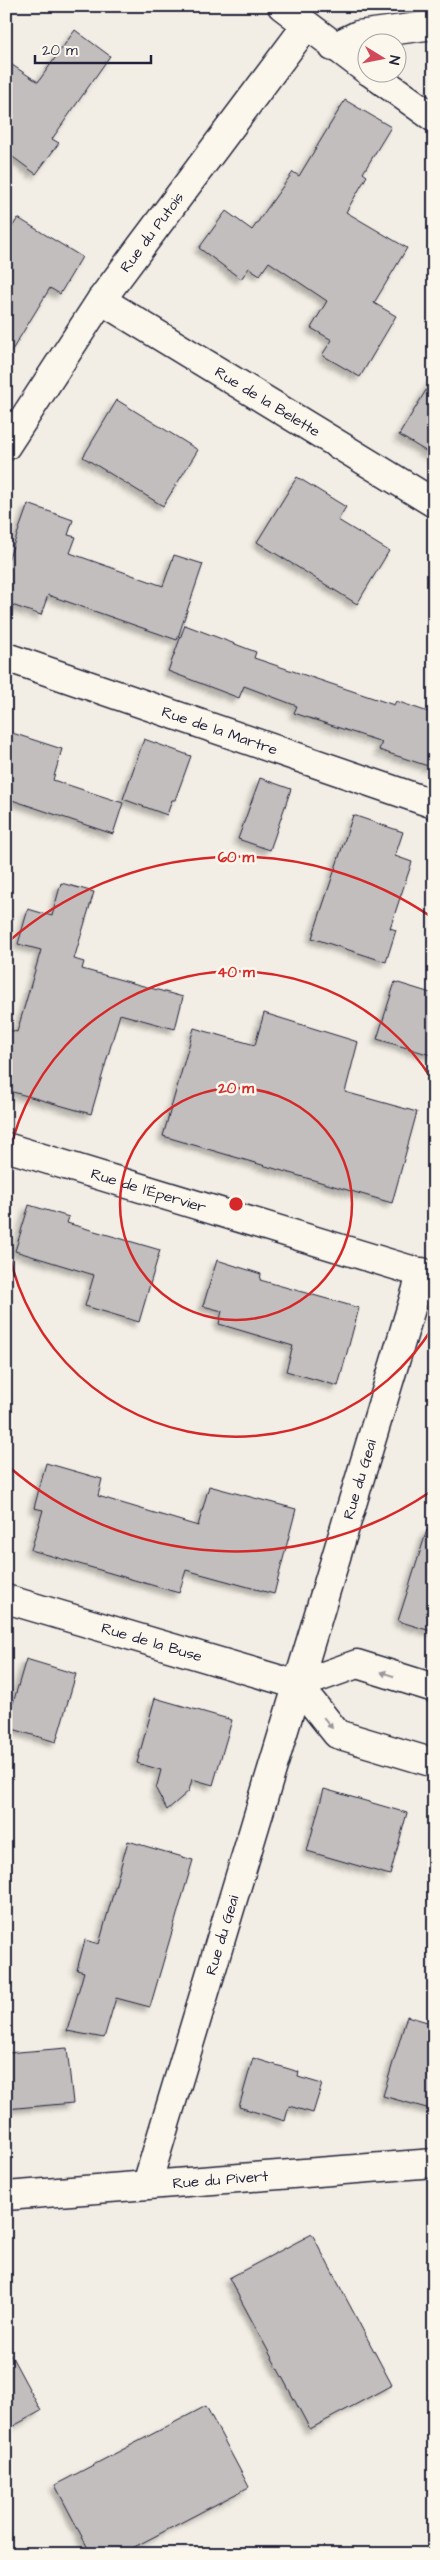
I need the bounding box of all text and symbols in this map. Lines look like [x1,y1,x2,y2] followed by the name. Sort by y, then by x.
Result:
[35,32,151,64] scale bar
[358,32,408,82] north arrow
[42,40,78,61] text: 20 m
[383,54,404,66] text: N
[115,188,189,277] street label: Rue du Putois
[211,362,324,442] street label: Rue de la Belette
[159,701,280,760] street label: Rue de la Martre
[218,847,255,868] text: 60 m
[217,962,255,983] text: 40 m
[217,1078,254,1099] text: 20 m
[88,1163,209,1218] street label: Rue de l'Épervier
[227,1195,245,1213] centre of rings
[338,1436,382,1522] street label: Rue du Geai
[99,1618,205,1667] street label: Rue de la Buse
[379,1669,394,1677] one-way arrow
[323,1716,334,1729] one-way arrow
[201,1892,245,1978] street label: Rue du Geai
[172,2166,269,2194] street label: Rue du Pivert

